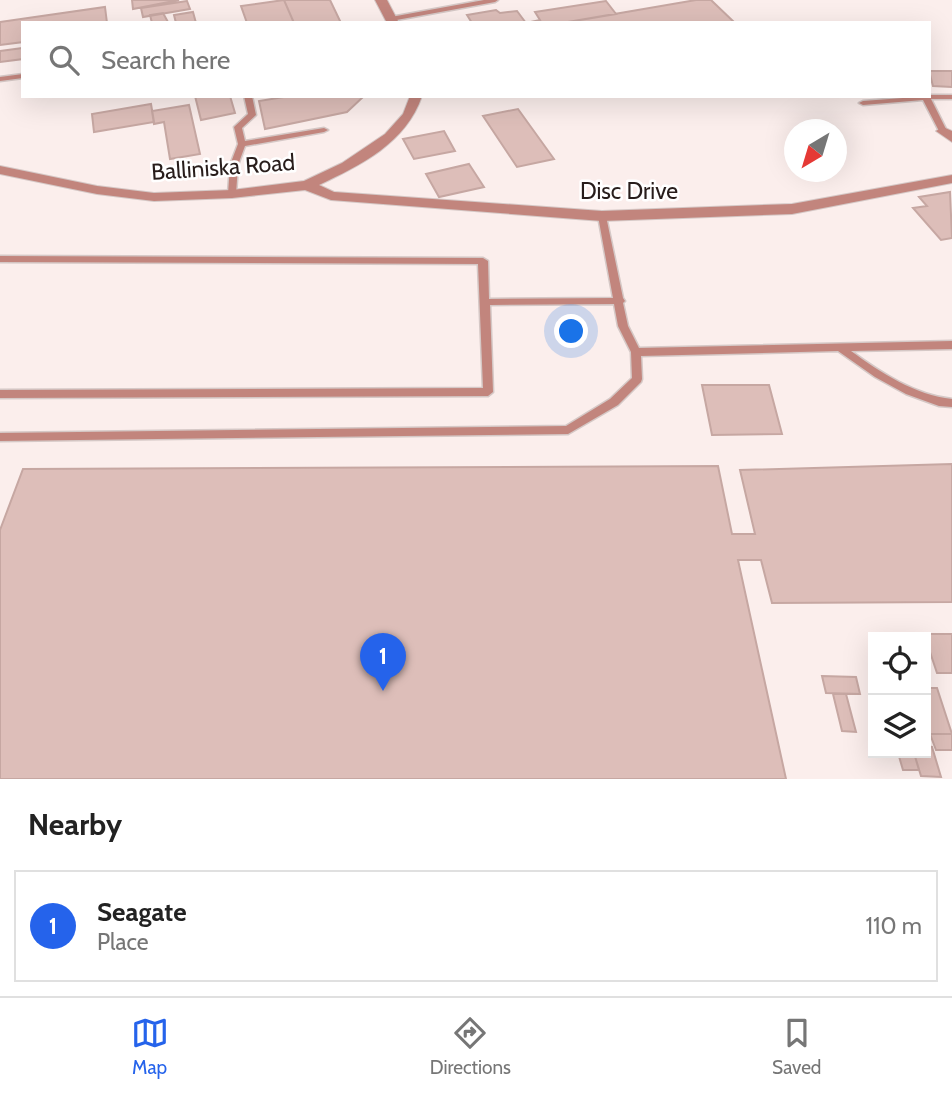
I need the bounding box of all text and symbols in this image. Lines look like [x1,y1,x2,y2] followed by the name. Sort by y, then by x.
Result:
[21,21,931,98] search box
[45,41,83,79] icon: search
[101,44,230,76] text: Search here
[784,119,847,182] north arrow
[150,148,296,186] street label: Balliniska Road
[580,177,678,205] street label: Disc Drive
[554,314,588,348] your location
[868,632,931,758] map controls
[868,632,931,695] button: locate
[360,633,406,691] pin: 1
[868,695,931,758] button: layers
[28,806,122,843] text: Nearby
[97,896,187,928] text: Seagate
[49,912,57,940] text: 1
[866,912,922,940] text: 110 m
[97,928,149,956] text: Place
[131,1014,169,1079] tab: Map
[430,1014,511,1079] tab: Directions
[772,1014,821,1079] tab: Saved

